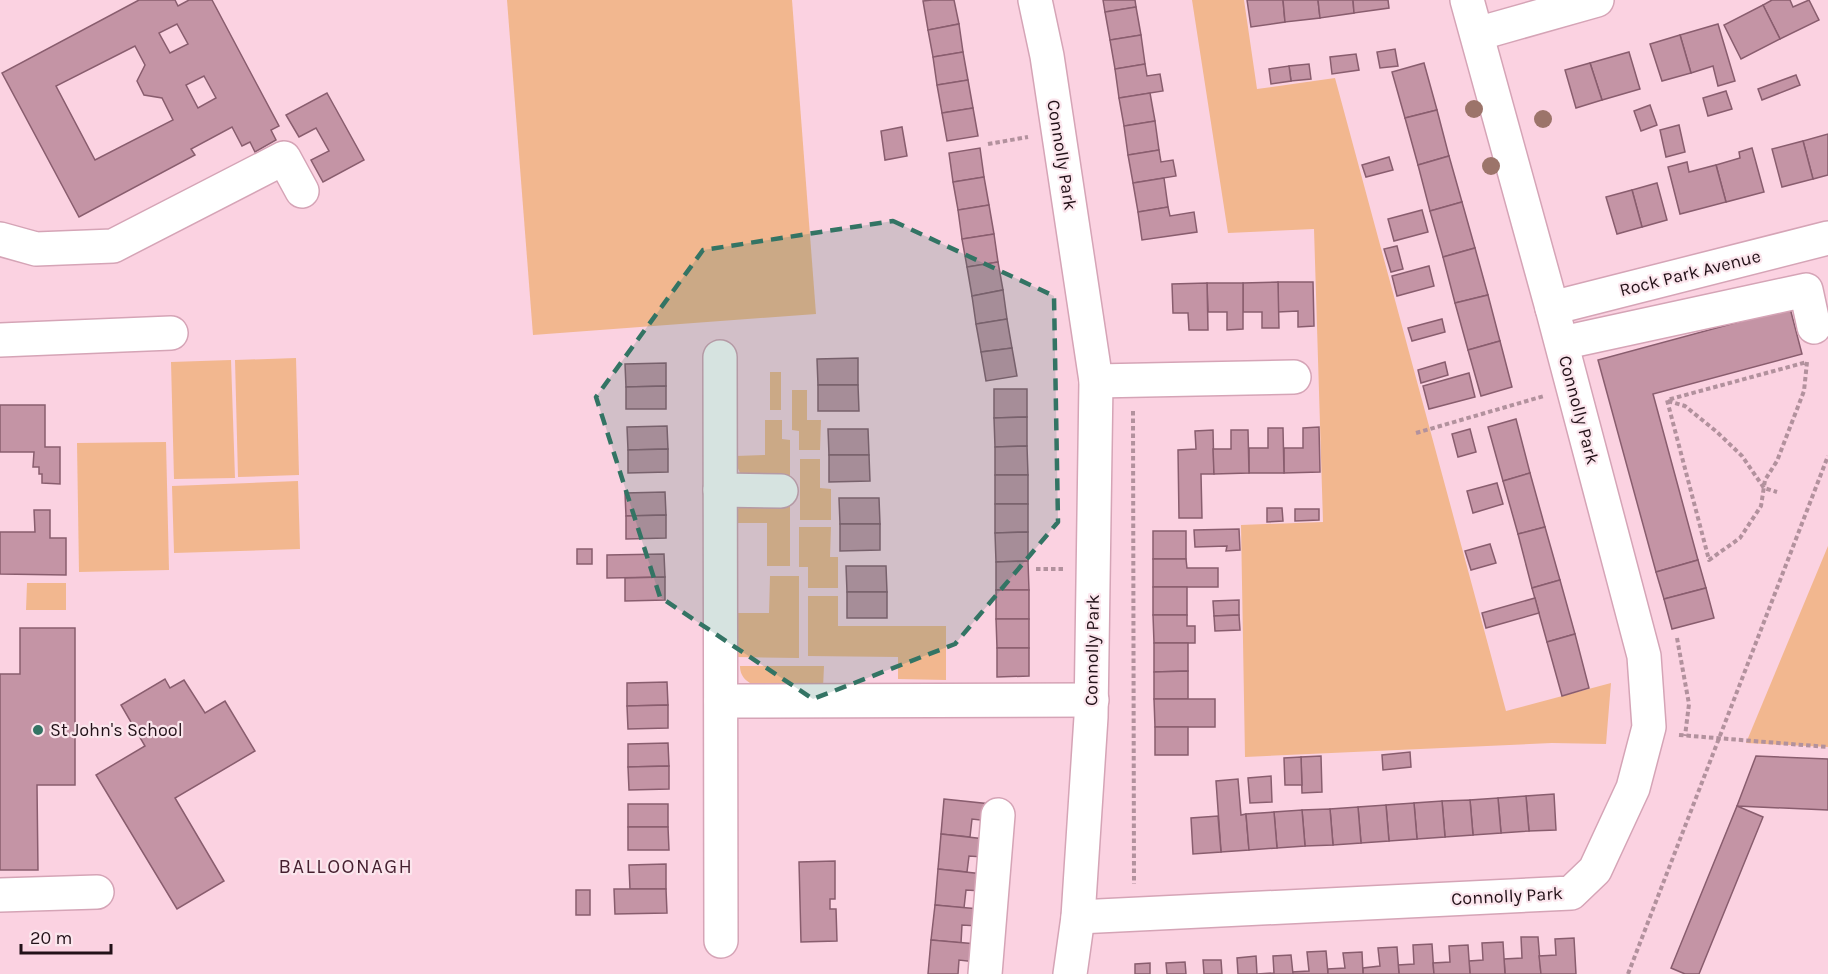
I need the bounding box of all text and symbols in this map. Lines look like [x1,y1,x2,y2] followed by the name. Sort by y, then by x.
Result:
[1042,98,1082,212] street label: Connolly Park
[1617,245,1763,301] street label: Rock Park Avenue
[1554,353,1604,467] street label: Connolly Park
[1080,594,1104,706] street label: Connolly Park
[50,719,183,741] place label: St John's School
[31,723,45,737] marker: St John's School
[279,855,413,878] district label: BALLOONAGH
[1451,882,1563,910] street label: Connolly Park
[21,917,111,955] scale bar
[30,927,72,949] text: 20 m

